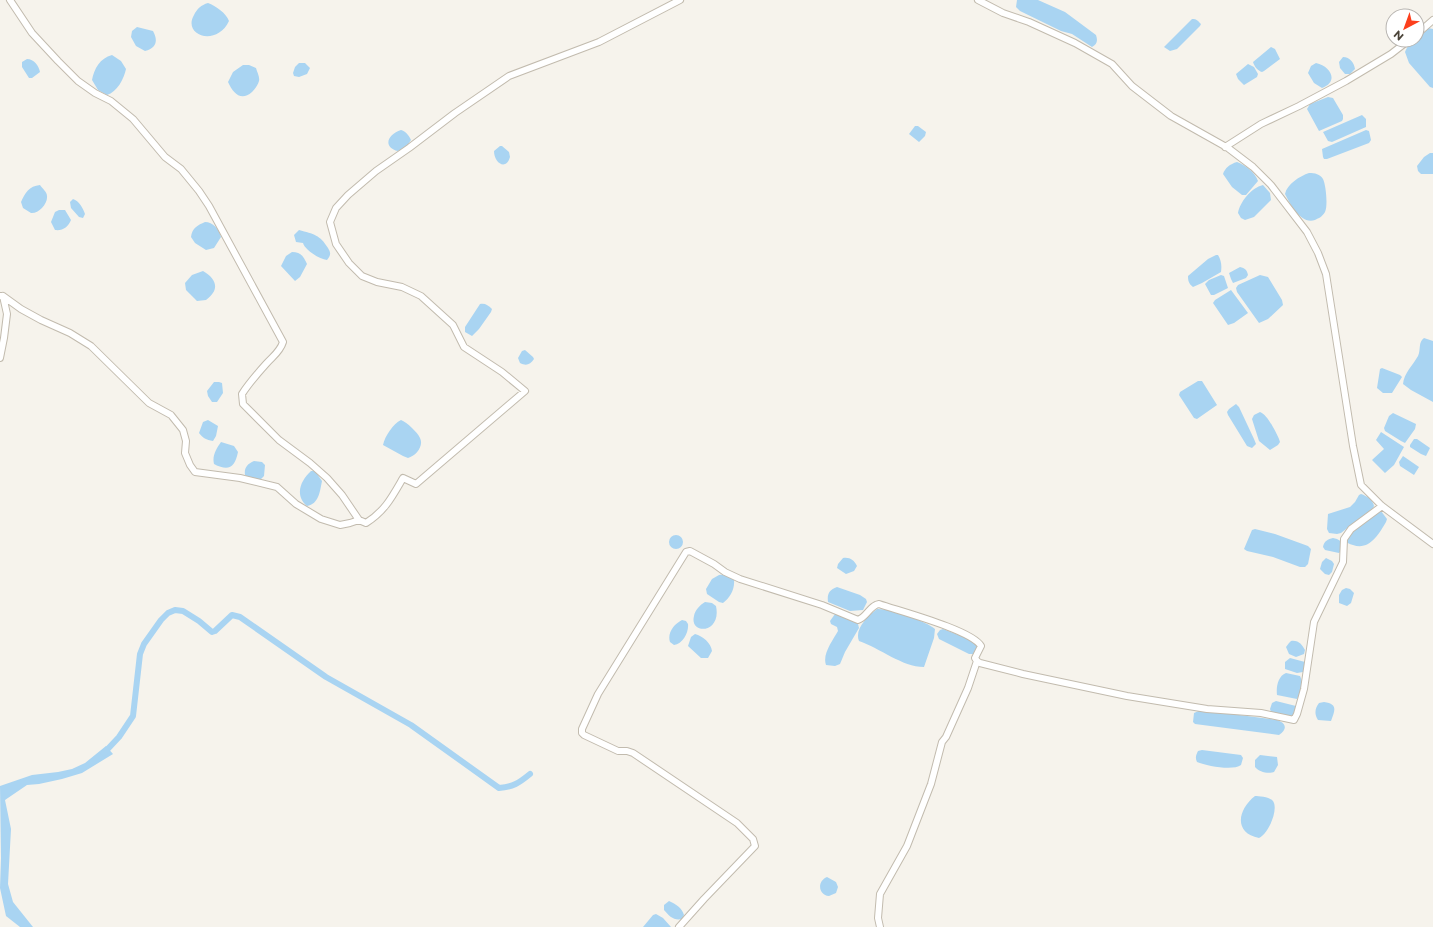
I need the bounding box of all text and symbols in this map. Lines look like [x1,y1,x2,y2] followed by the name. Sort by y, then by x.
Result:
[1385,8,1425,48] north arrow
[1390,27,1406,44] text: N

